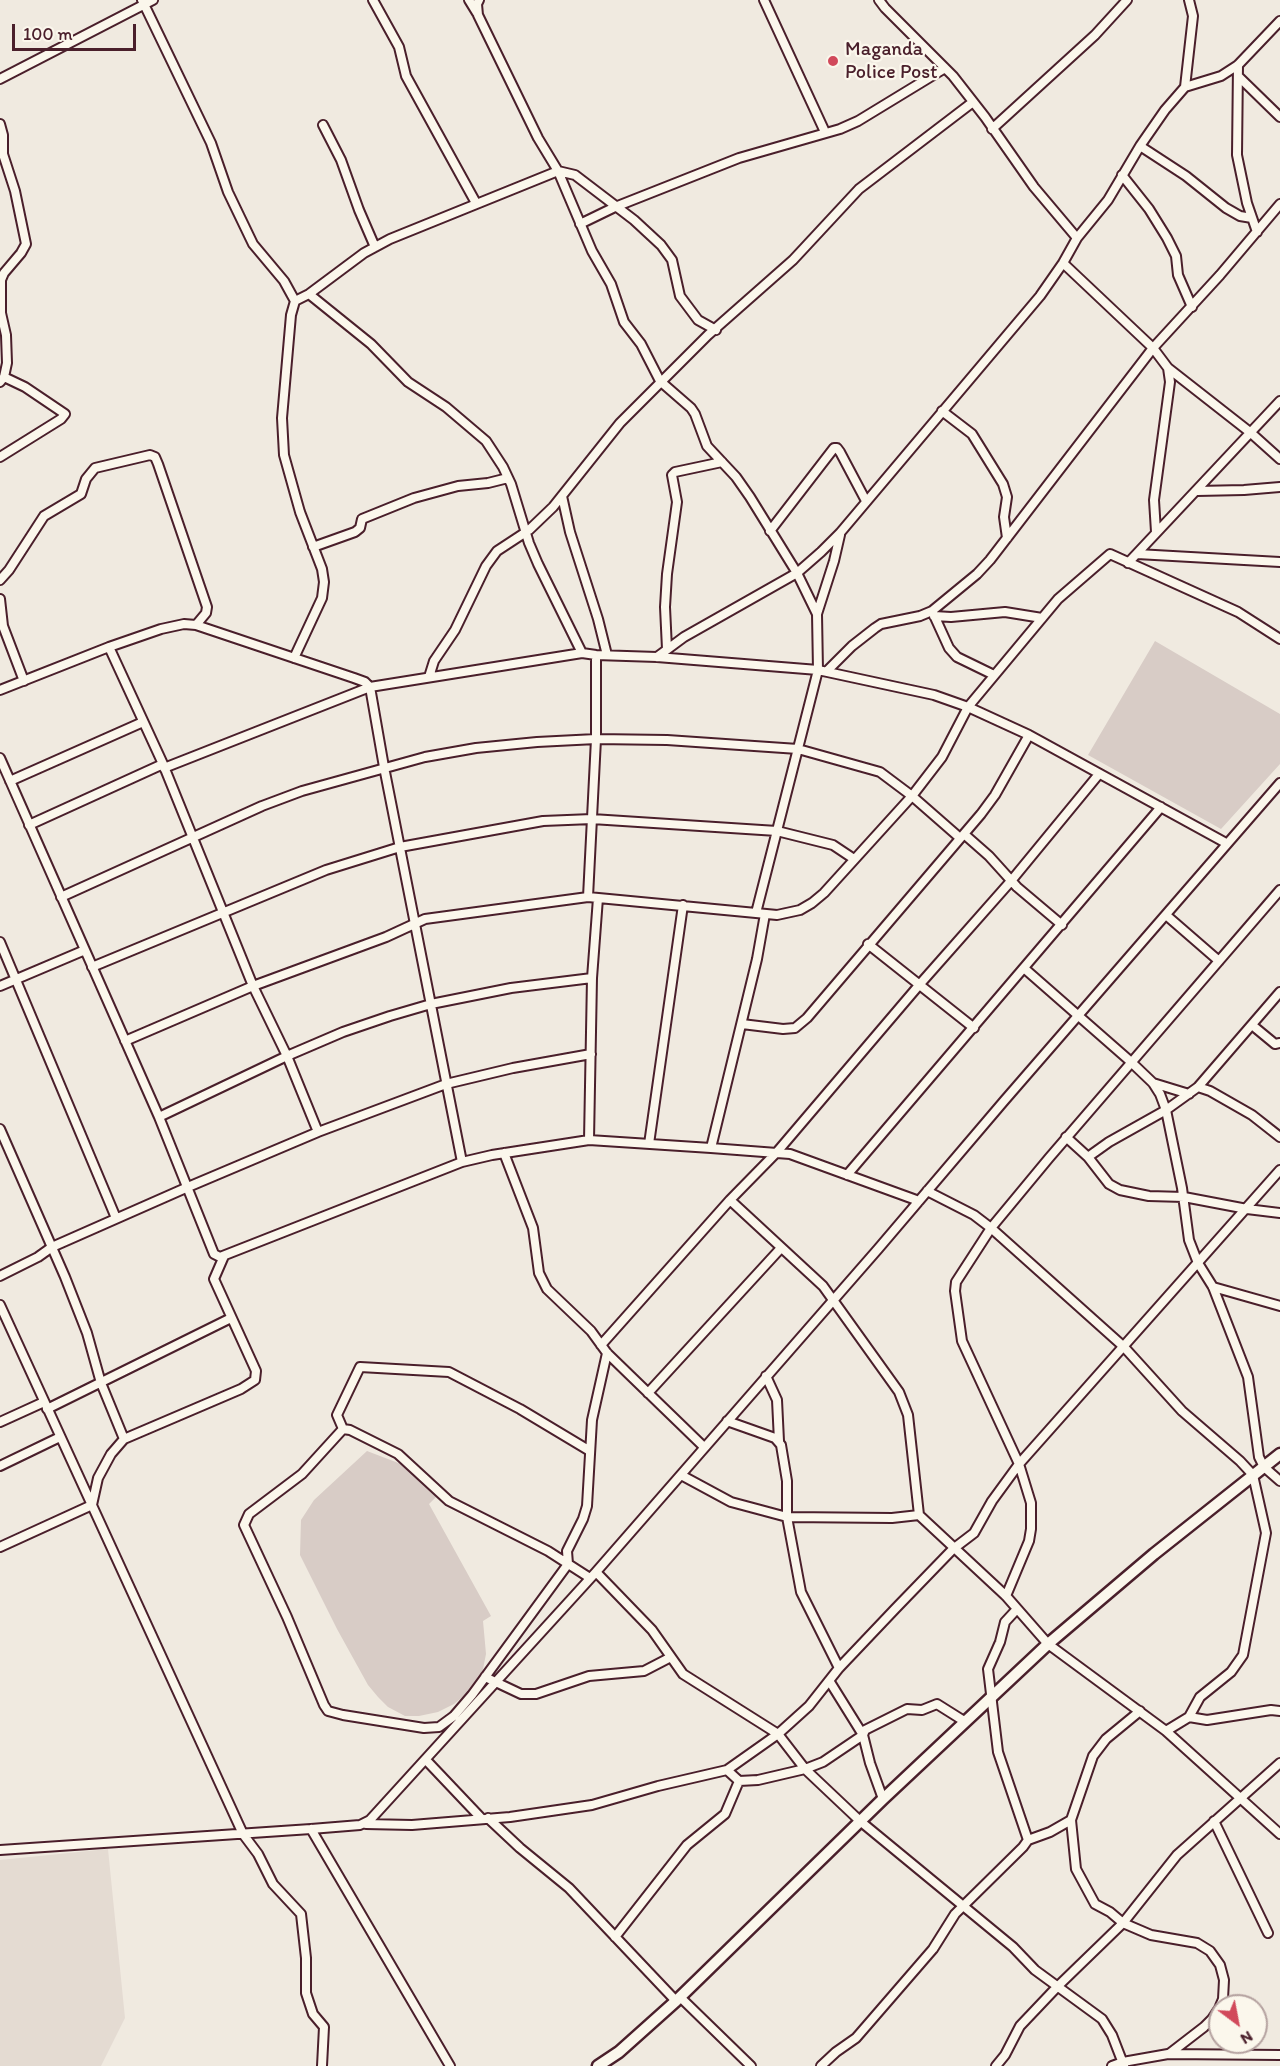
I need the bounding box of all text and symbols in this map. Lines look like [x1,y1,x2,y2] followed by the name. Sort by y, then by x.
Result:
[15,12,140,50] scale bar
[23,23,73,45] text: 100 m
[845,38,938,85] place label: Maganda Police Post
[826,54,840,68] marker: Maganda Police Post
[1208,1994,1268,2054] north arrow
[1237,2027,1256,2049] text: N

